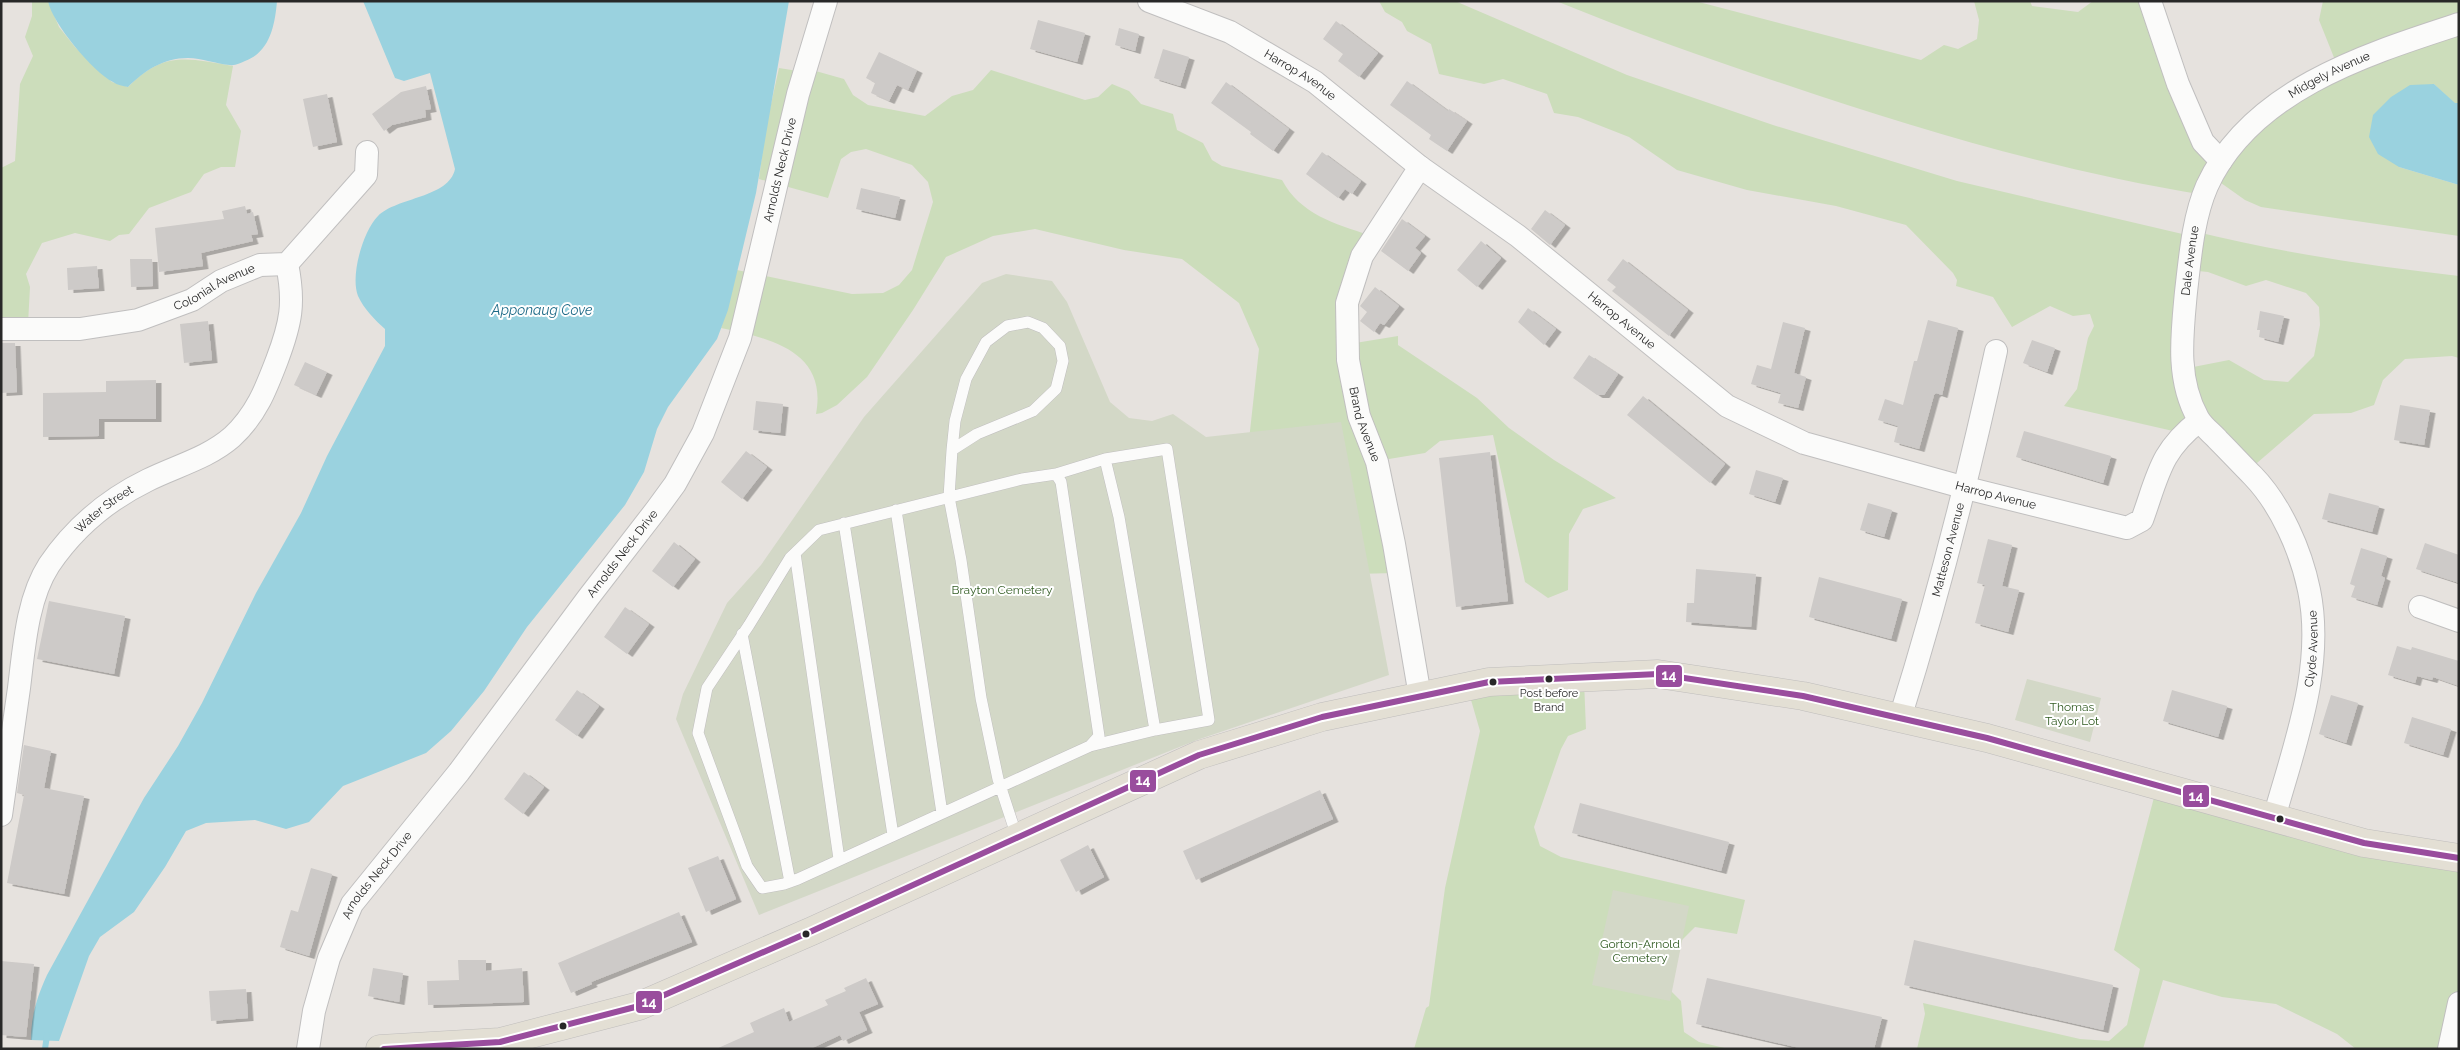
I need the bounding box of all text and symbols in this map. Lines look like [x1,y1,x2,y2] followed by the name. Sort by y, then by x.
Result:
[1262,47,1339,103] street label: Harrop Avenue
[2286,49,2372,101] street label: Midgely Avenue
[761,116,799,224] street label: Arnolds Neck Drive
[2179,225,2202,296] street label: Dale Avenue
[172,261,257,313] street label: Colonial Avenue
[1585,289,1658,352] street label: Harrop Avenue
[491,302,593,318] water label: Apponaug Cove
[1346,386,1383,464] street label: Brand Avenue
[1954,478,2038,512] street label: Harrop Avenue
[72,482,136,536] street label: Water Street
[1929,501,1967,598] street label: Matteson Avenue
[584,507,661,600] street label: Arnolds Neck Drive
[951,583,1053,597] park label: Brayton Cemetery
[2302,610,2320,688] street label: Clyde Avenue
[1655,664,1683,688] line badge: 14
[1662,667,1676,683] text: 14
[1544,674,1554,684] marker: Post before Brand
[1488,677,1498,687] unlabelled marker
[1520,687,1579,714] place label: Post before Brand
[2045,700,2099,728] park label: Thomas Taylor Lot
[1129,769,1157,793] line badge: 14
[1136,772,1150,788] text: 14
[2182,784,2210,808] line badge: 14
[2189,788,2203,804] text: 14
[2275,814,2285,824] unlabelled marker
[339,829,415,921] street label: Arnolds Neck Drive
[801,929,811,939] unlabelled marker
[1600,937,1680,965] park label: Gorton-Arnold Cemetery
[635,990,663,1014] line badge: 14
[642,994,656,1010] text: 14
[558,1021,568,1031] unlabelled marker

